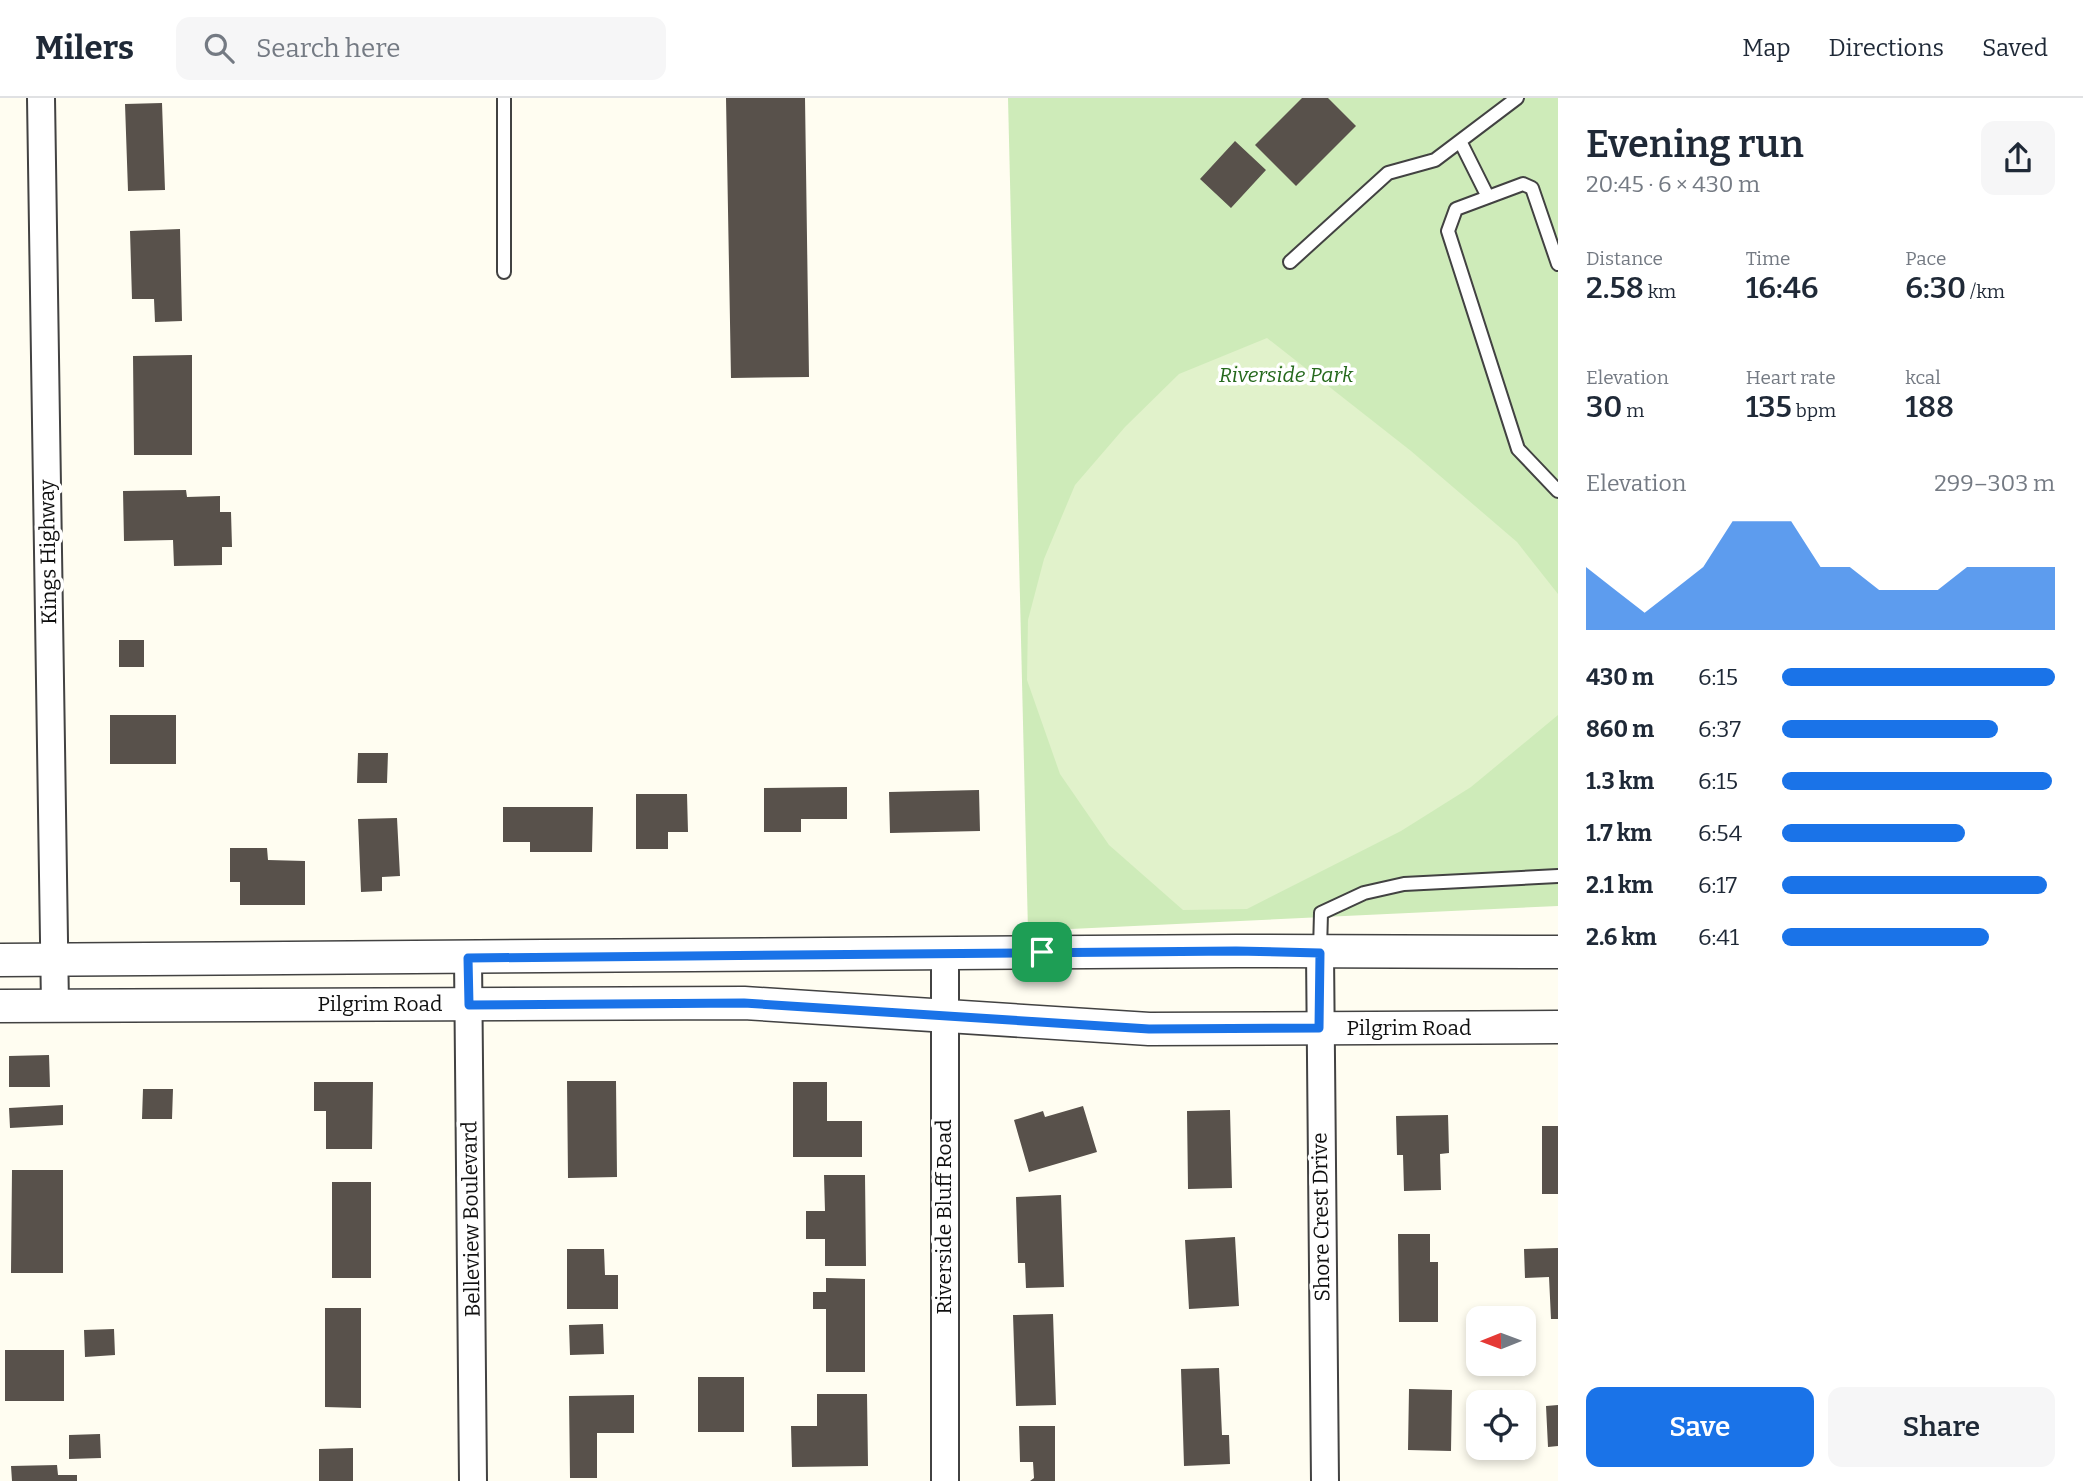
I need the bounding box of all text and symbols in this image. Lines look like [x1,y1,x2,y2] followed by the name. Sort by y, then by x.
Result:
[176,17,666,80] search box
[35,28,134,68] text: Milers
[200,29,238,67] icon: search
[256,33,400,64] text: Search here
[1742,34,1791,62] text: Map
[1829,34,1944,62] text: Directions
[1982,34,2048,62] text: Saved
[1586,121,1804,167] text: Evening run
[1981,121,2055,195] button: share
[1586,170,1760,198] text: 20:45 · 6 × 430 m
[1586,247,1663,270] text: Distance
[1746,247,1791,270] text: Time
[1905,247,1946,270] text: Pace
[1586,270,1644,306] text: 2.58
[1746,270,1819,306] text: 16:46
[1905,270,1966,306] text: 6:30
[1644,280,1676,303] text: km
[1966,280,2005,303] text: /km
[1219,362,1354,388] park label: Riverside Park
[1586,366,1669,389] text: Elevation
[1746,366,1836,389] text: Heart rate
[1905,366,1941,389] text: kcal
[1586,389,1622,425] text: 30
[1746,389,1792,425] text: 135
[1905,389,1954,425] text: 188
[1622,399,1644,422] text: m
[1792,399,1836,422] text: bpm
[1586,469,1686,497] text: Elevation
[1934,469,2055,497] text: 299–303 m
[34,478,62,625] street label: Kings Highway
[1586,663,1654,691] text: 430 m
[1698,663,1738,691] text: 6:15
[1586,715,1654,743] text: 860 m
[1698,715,1741,743] text: 6:37
[1586,767,1654,795] text: 1.3 km
[1698,767,1738,795] text: 6:15
[1586,819,1652,847] text: 1.7 km
[1698,819,1742,847] text: 6:54
[1586,871,1653,899] text: 2.1 km
[1698,871,1737,899] text: 6:17
[1012,922,1072,982] pin
[1586,923,1657,951] text: 2.6 km
[1698,923,1739,951] text: 6:41
[1023,933,1061,971] icon: arrive
[318,991,442,1017] street label: Pilgrim Road
[1347,1015,1471,1041] street label: Pilgrim Road
[931,1119,957,1315] street label: Riverside Bluff Road
[456,1121,486,1317] street label: Belleview Boulevard
[1307,1132,1335,1302] street label: Shore Crest Drive
[1466,1306,1536,1376] north arrow
[1466,1306,1536,1460] map controls
[1586,1387,1814,1467] button: Save
[1828,1387,2055,1467] button: Share
[1466,1390,1536,1460] button: locate

